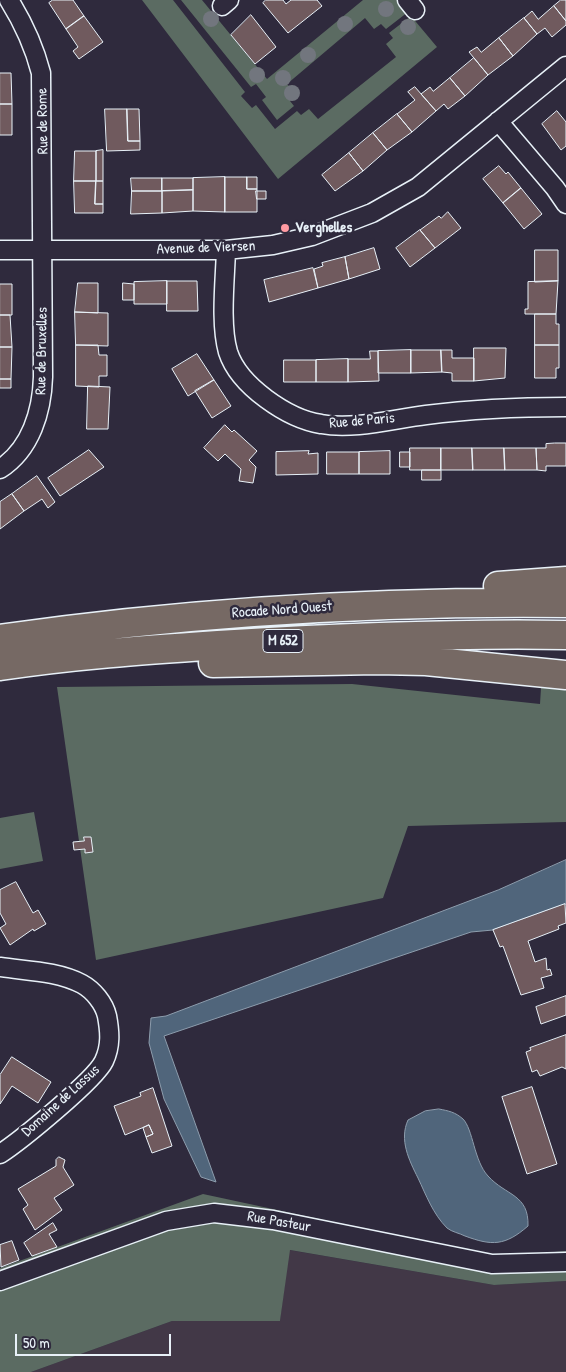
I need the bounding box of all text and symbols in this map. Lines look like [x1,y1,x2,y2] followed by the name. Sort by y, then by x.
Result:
[33,88,53,154] street label: Rue de Rome
[295,219,352,237] place label: Verghelles
[279,222,291,234] marker: Verghelles
[156,237,256,259] street label: Avenue de Viersen
[32,307,52,395] street label: Rue de Bruxelles
[329,409,395,433] street label: Rue de Paris
[231,598,333,622] street label: Rocade Nord Ouest
[263,630,303,652] road number: M 652
[18,1061,104,1141] street label: Domaine de Lassus
[246,1208,312,1236] street label: Rue Pasteur
[18,1324,174,1356] scale bar
[23,1332,50,1353] text: 50 m

